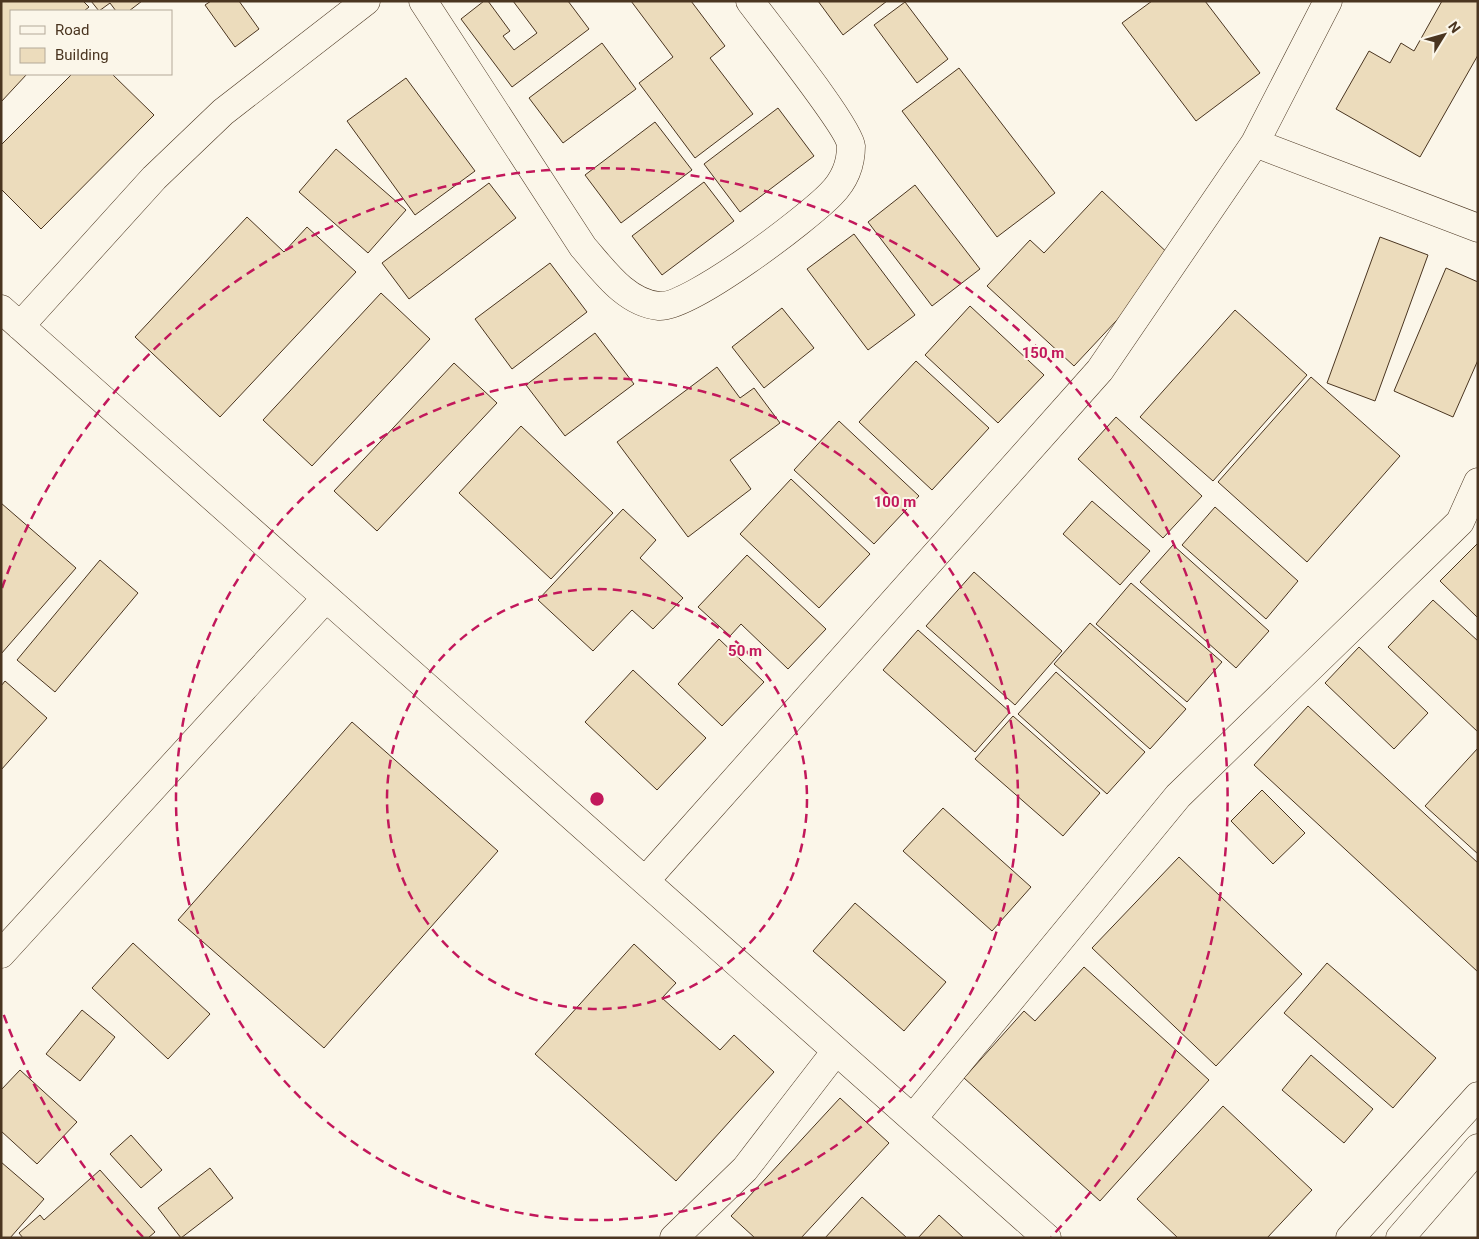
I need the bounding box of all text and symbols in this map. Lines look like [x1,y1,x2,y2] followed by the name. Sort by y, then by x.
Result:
[10,10,172,75] legend
[1419,10,1469,60] north arrow
[1445,18,1464,36] text: N
[55,21,89,39] text: Road
[55,46,109,64] text: Building
[1022,344,1064,362] text: 150 m
[874,493,916,511] text: 100 m
[728,642,762,660] text: 50 m
[588,790,606,808] centre of rings

